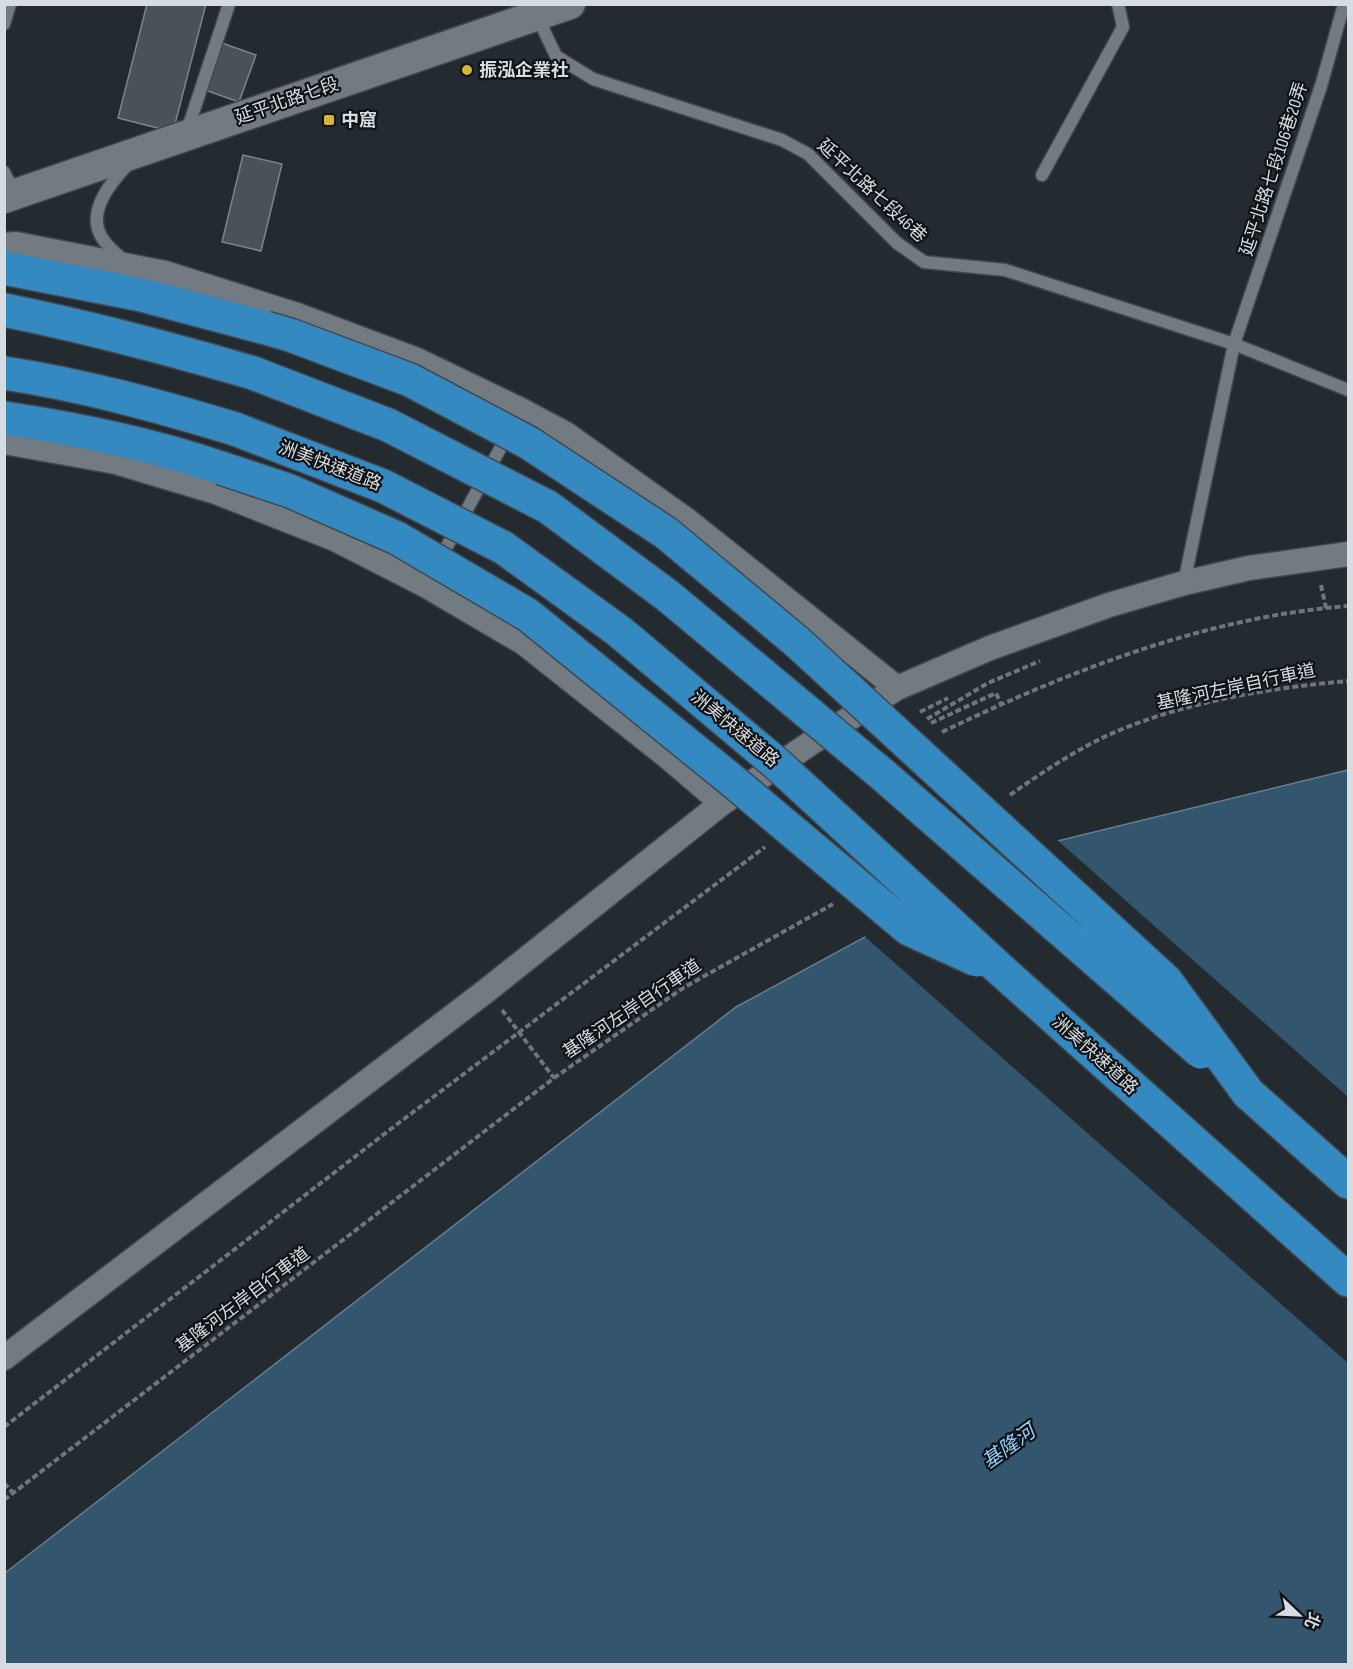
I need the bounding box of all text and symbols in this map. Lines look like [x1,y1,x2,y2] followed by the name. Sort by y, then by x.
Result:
[479,60,569,81] place label: 振泓企業社
[460,63,474,77] marker: 振泓企業社
[233,73,341,129] street label: 延平北路七段
[1236,79,1312,259] street label: 延平北路七段106巷20弄
[341,110,377,131] place label: 中窟
[322,113,336,127] marker: 中窟
[813,135,931,247] street label: 延平北路七段46巷
[276,437,384,495] street label: 洲美快速道路
[1155,660,1317,714] street label: 基隆河左岸自行車道
[687,686,783,772] street label: 洲美快速道路
[559,955,705,1063] street label: 基隆河左岸自行車道
[1048,1011,1142,1099] street label: 洲美快速道路
[172,1243,314,1357] street label: 基隆河左岸自行車道
[978,1417,1044,1474] water label: 基隆河
[1269,1585,1329,1645] north arrow
[1300,1609,1323,1631] text: 北

